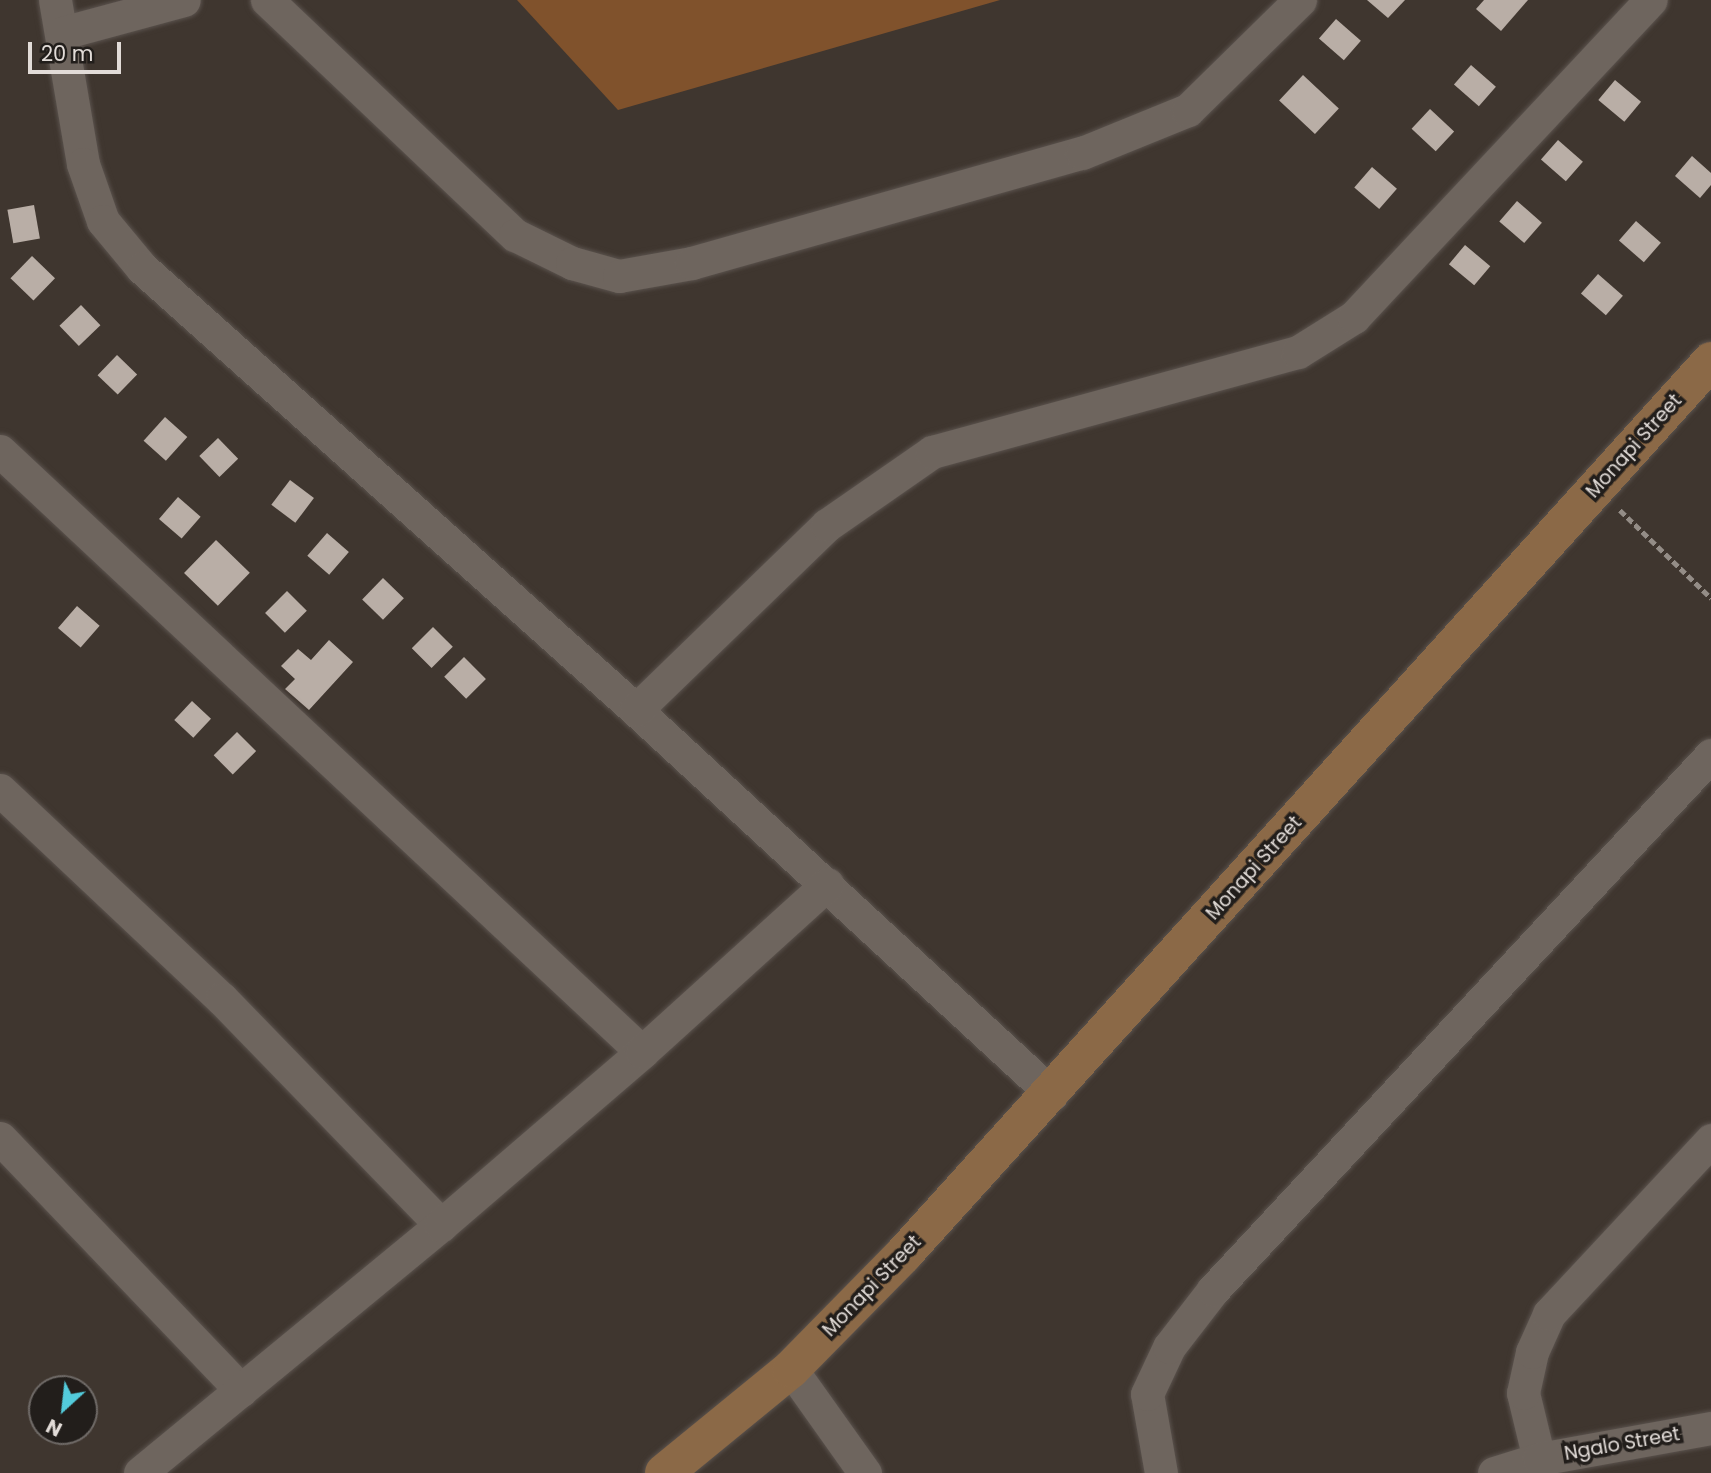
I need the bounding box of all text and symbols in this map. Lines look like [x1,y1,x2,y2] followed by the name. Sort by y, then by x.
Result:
[32,28,124,72] scale bar
[41,39,94,68] text: 20 m
[1581,389,1687,503] street label: Monapi Street
[1201,811,1307,925] street label: Monapi Street
[818,1231,926,1341] street label: Monapi Street
[28,1375,98,1445] north arrow
[42,1412,67,1443] text: N
[1563,1423,1681,1465] street label: Ngalo Street

